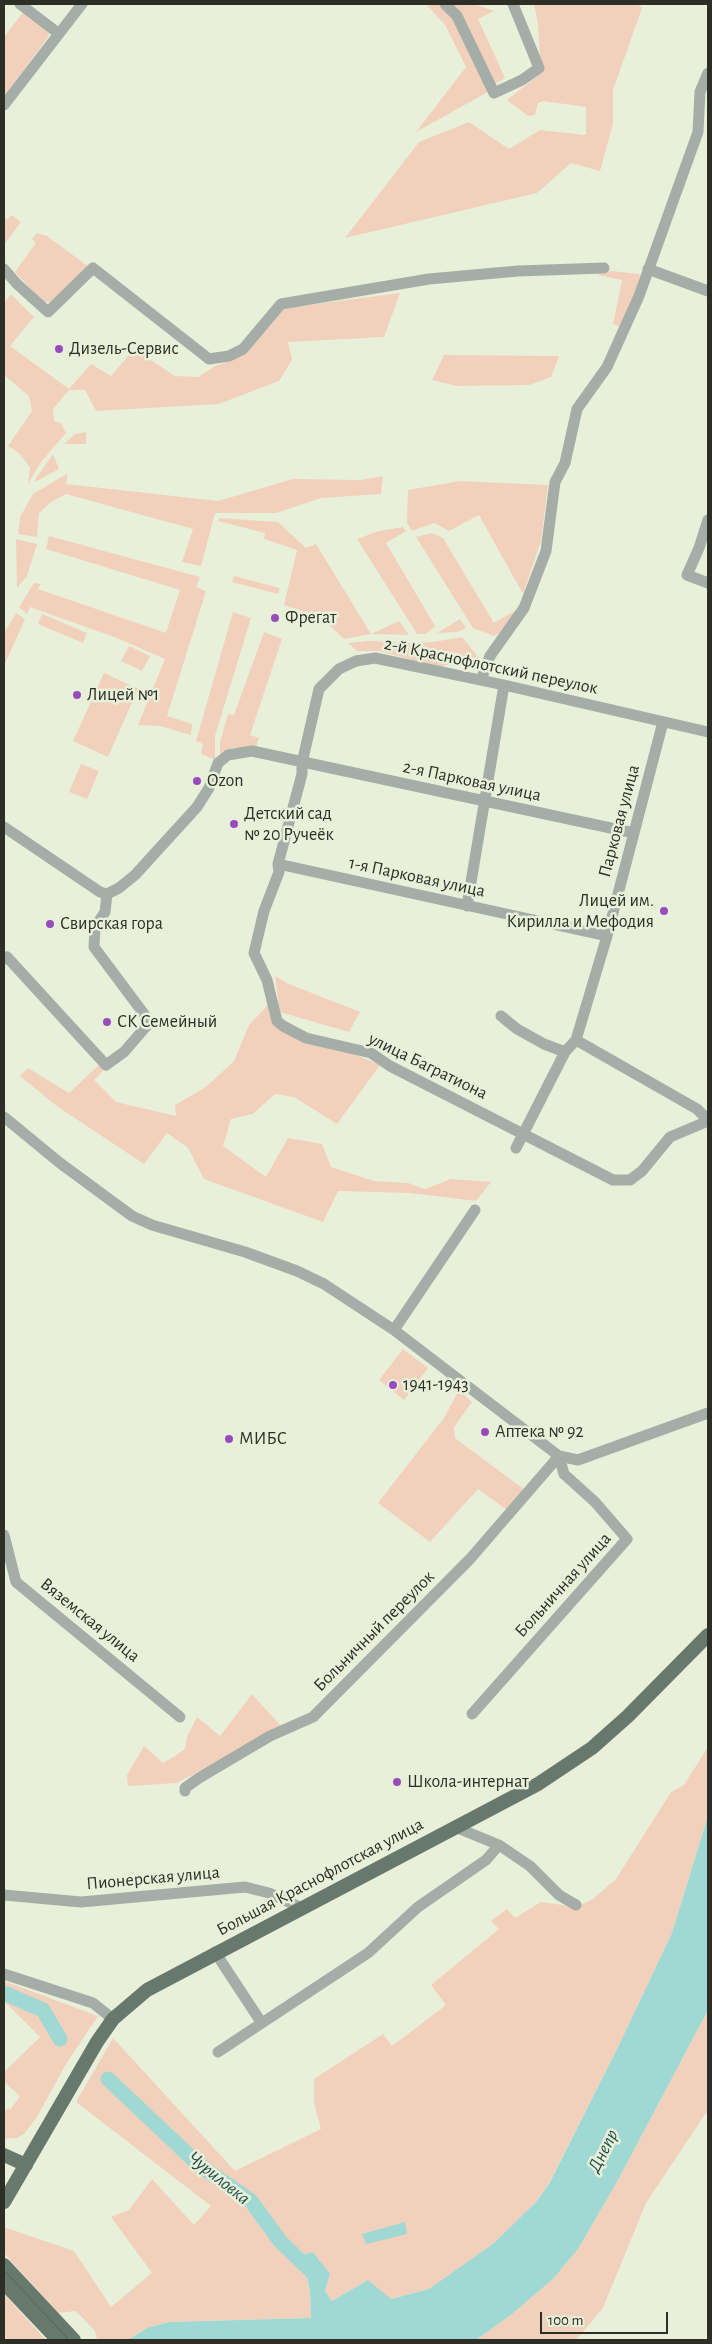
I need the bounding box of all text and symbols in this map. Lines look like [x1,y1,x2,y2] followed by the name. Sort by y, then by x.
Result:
[69,338,179,360] place label: Дизель-Сервис
[53,343,65,355] marker: Дизель-Сервис
[285,607,336,629] place label: Фрегат
[269,612,281,624] marker: Фрегат
[382,633,600,699] street label: 2-й Краснофлотский переулок
[87,684,159,706] place label: Лицей №1
[71,689,83,701] marker: Лицей №1
[401,756,543,806] street label: 2-я Парковая улица
[594,762,644,880] street label: Парковая улица
[207,770,244,792] place label: Ozon
[191,775,203,787] marker: Ozon
[244,803,334,846] place label: Детский сад № 20 Ручеёк
[228,818,240,830] marker: Детский сад № 20 Ручеёк
[347,852,487,902] street label: 1-я Парковая улица
[506,890,654,932] place label: Лицей им. Кирилла и Мефодия
[658,905,670,917] marker: Лицей им. Кирилла и Мефодия
[60,913,163,935] place label: Свирская гора
[44,918,56,930] marker: Свирская гора
[117,1011,217,1033] place label: СК Семейный
[101,1016,113,1028] marker: СК Семейный
[365,1028,491,1104] street label: улица Багратиона
[403,1374,469,1396] place label: 1941-1943
[387,1379,399,1391] marker: 1941-1943
[495,1421,584,1443] place label: Аптека № 92
[479,1426,491,1438] marker: Аптека № 92
[239,1428,287,1450] place label: МИБС
[223,1433,235,1445] marker: МИБС
[510,1528,616,1642] street label: Больничная улица
[309,1566,439,1696] street label: Больничный переулок
[36,1573,144,1667] street label: Вяземская улица
[407,1771,529,1793] place label: Школа-интернат
[391,1776,403,1788] marker: Школа-интернат
[213,1813,427,1941] street label: Большая Краснофлотская улица
[85,1861,221,1895] street label: Пионерская улица
[583,2126,623,2176] water label: Днепр
[183,2146,255,2210] water label: Чуриловка
[542,2302,670,2334] scale bar
[548,2313,583,2328] text: 100 m

